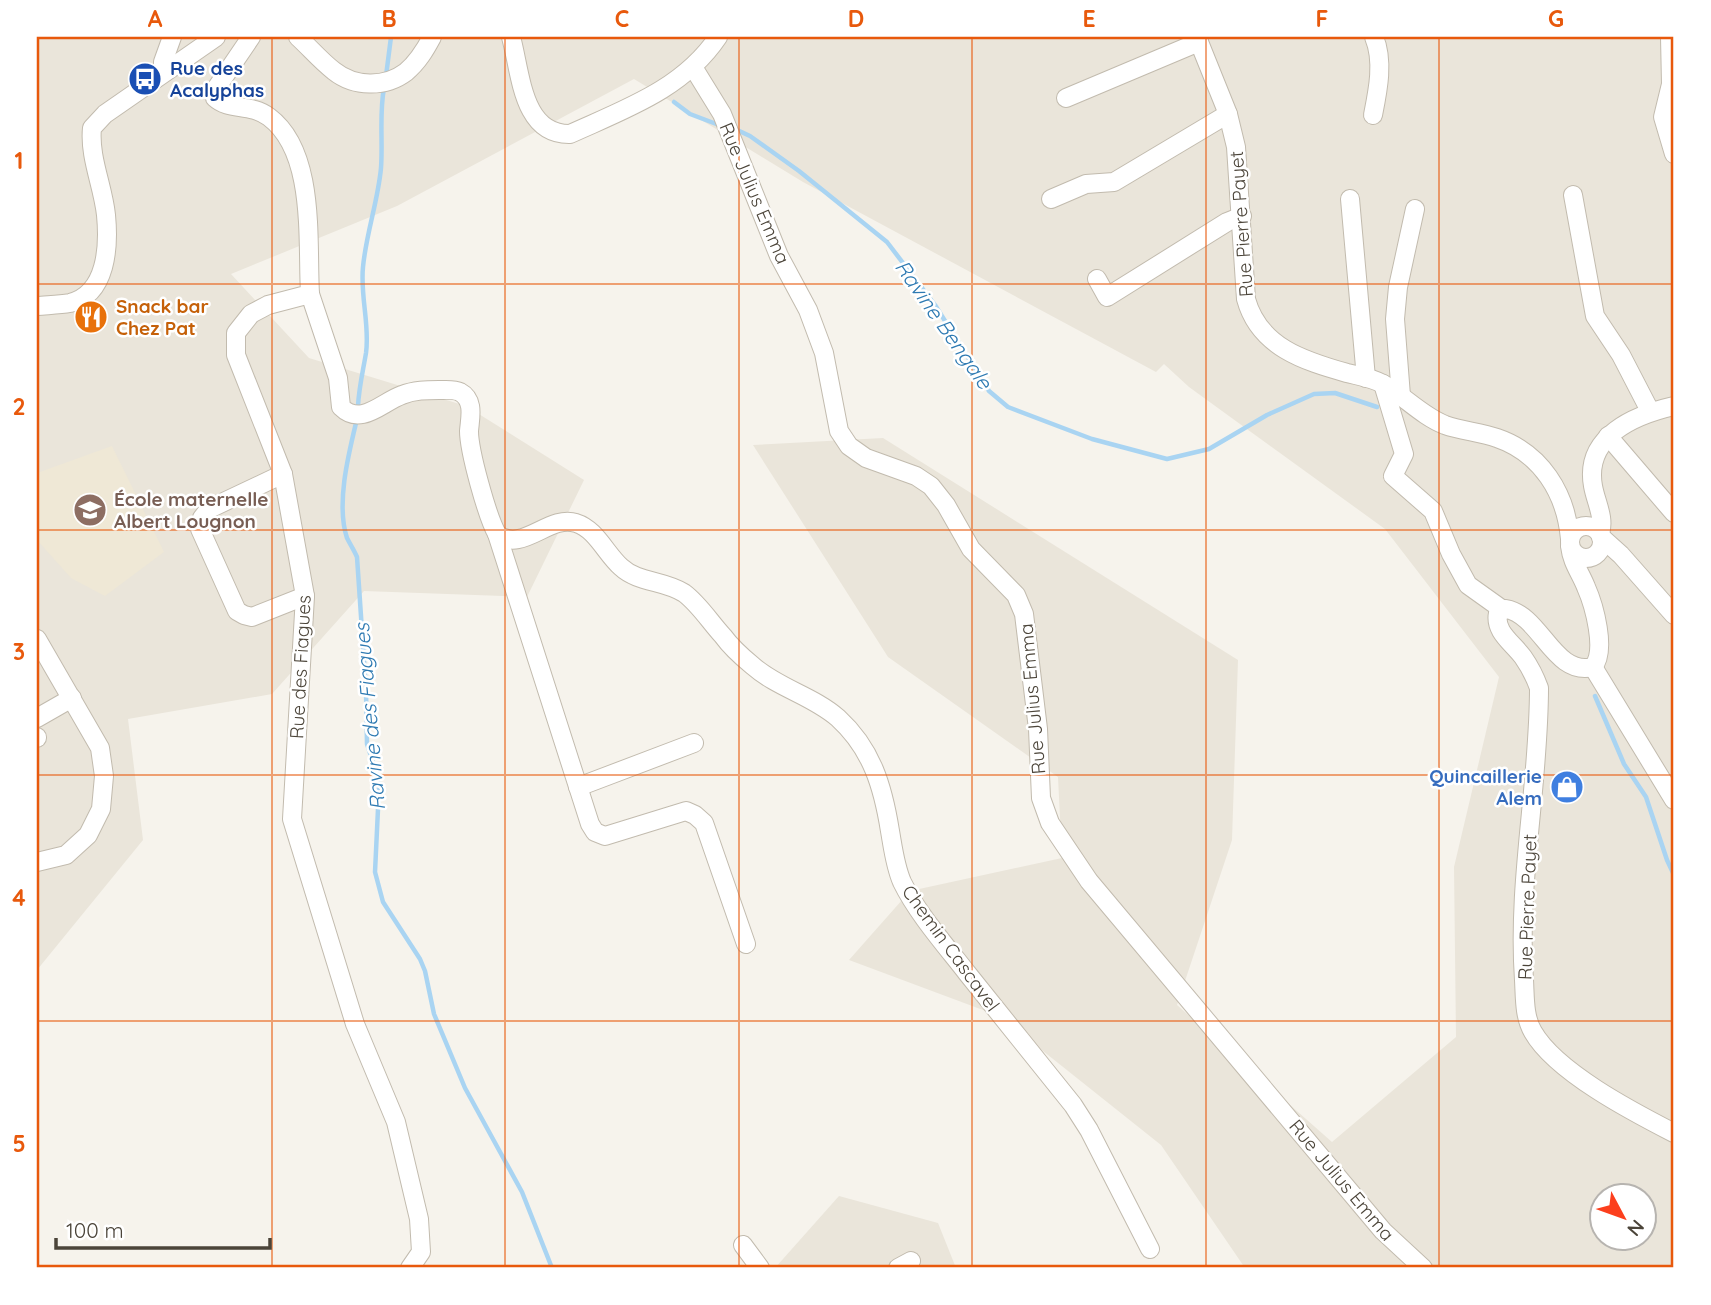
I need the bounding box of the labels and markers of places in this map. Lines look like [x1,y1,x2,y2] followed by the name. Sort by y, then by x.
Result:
[170,56,264,102] place label: Rue des Acalyphas
[126,60,164,98] bus stop icon: Rue des Acalyphas
[116,294,209,340] place label: Snack bar Chez Pat
[72,298,110,336] restaurant icon: Snack bar Chez Pat
[114,487,268,533] place label: École maternelle Albert Lougnon
[71,491,109,529] school or university icon: École maternelle Albert Lougnon
[1429,764,1542,810] place label: Quincaillerie Alem
[1548,768,1586,806] shop icon: Quincaillerie Alem

